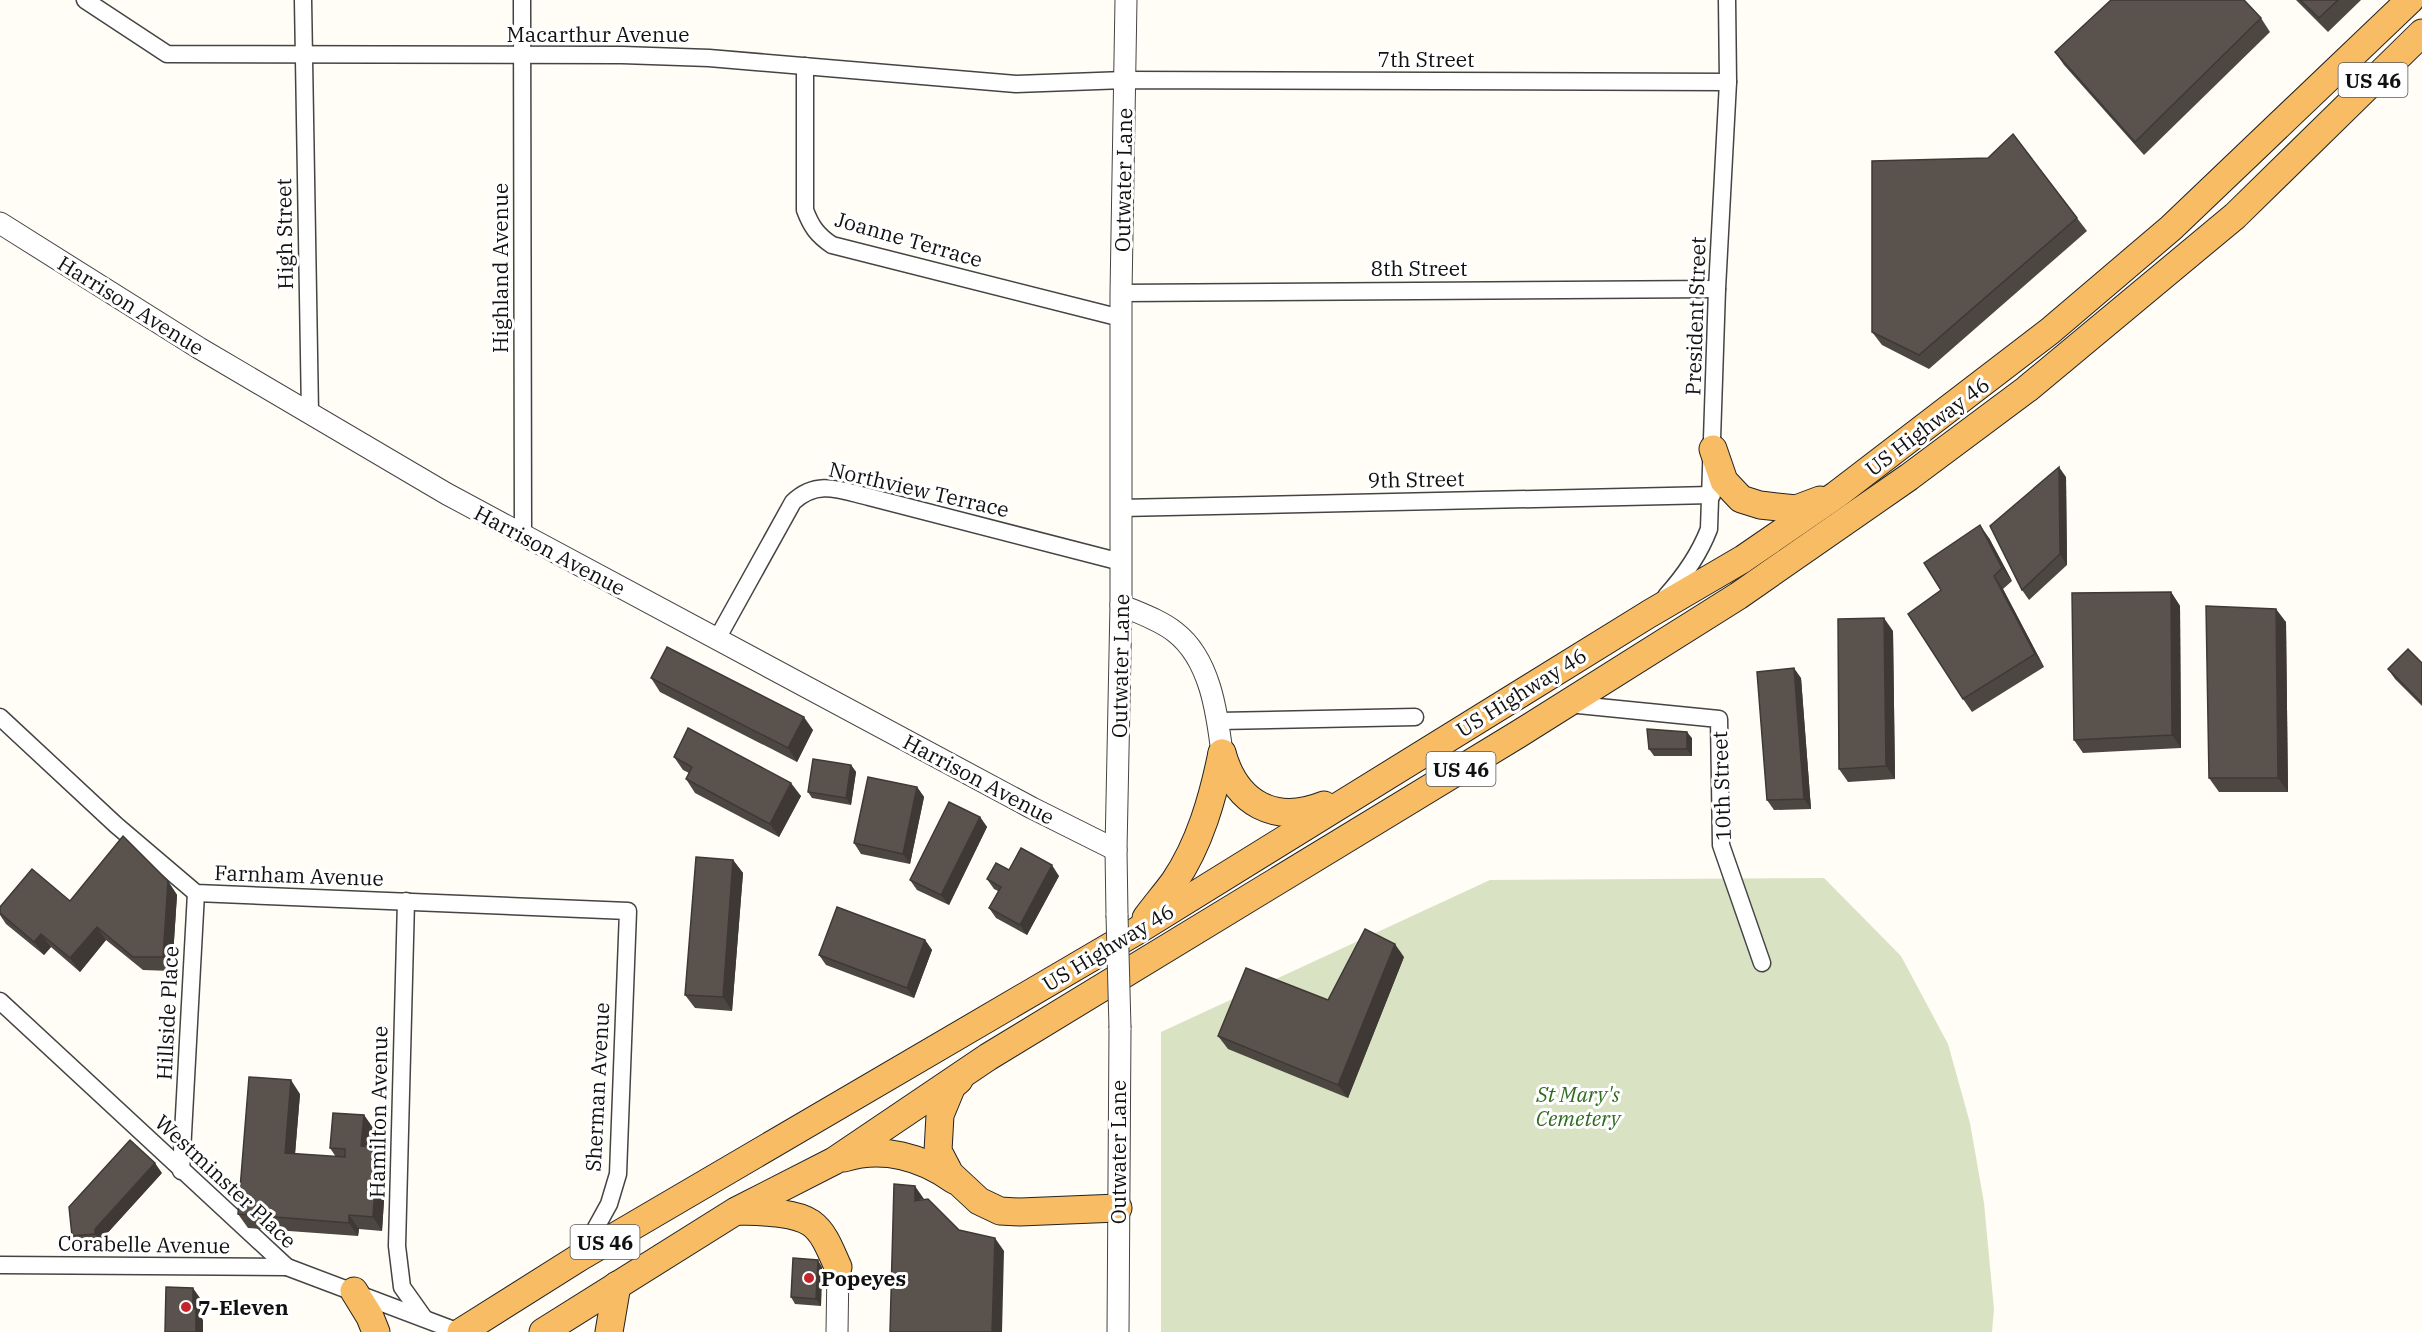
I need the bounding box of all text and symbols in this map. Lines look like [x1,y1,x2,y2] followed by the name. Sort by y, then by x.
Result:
[506,20,690,48] street label: Macarthur Avenue
[1378,45,1474,73] street label: 7th Street
[2338,63,2408,97] road number: US 46
[1108,108,1138,252] street label: Outwater Lane
[269,178,299,290] street label: High Street
[486,183,514,353] street label: Highland Avenue
[832,205,986,273] street label: Joanne Terrace
[1678,236,1712,396] street label: President Street
[53,249,209,361] street label: Harrison Avenue
[1371,254,1467,282] street label: 8th Street
[1859,370,1995,482] street label: US Highway 46
[826,455,1012,523] street label: Northview Terrace
[1367,464,1465,494] street label: 9th Street
[470,498,630,602] street label: Harrison Avenue
[1105,594,1135,738] street label: Outwater Lane
[1450,641,1592,743] street label: US Highway 46
[899,727,1059,831] street label: Harrison Avenue
[1705,731,1737,841] street label: 10th Street
[1426,752,1496,786] road number: US 46
[214,858,384,892] street label: Farnham Avenue
[1037,897,1179,997] street label: US Highway 46
[150,945,184,1081] street label: Hillside Place
[579,1002,615,1172] street label: Sherman Avenue
[362,1026,394,1198] street label: Hamilton Avenue
[1104,1080,1132,1224] street label: Outwater Lane
[1535,1080,1623,1132] park label: St Mary's Cemetery
[149,1108,303,1254] street label: Westminster Place
[570,1225,640,1259] road number: US 46
[58,1228,230,1260] street label: Corabelle Avenue
[821,1264,906,1292] place label: Popeyes
[802,1271,816,1285] marker: Popeyes
[198,1293,289,1321] place label: 7-Eleven
[179,1300,193,1314] marker: 7-Eleven

